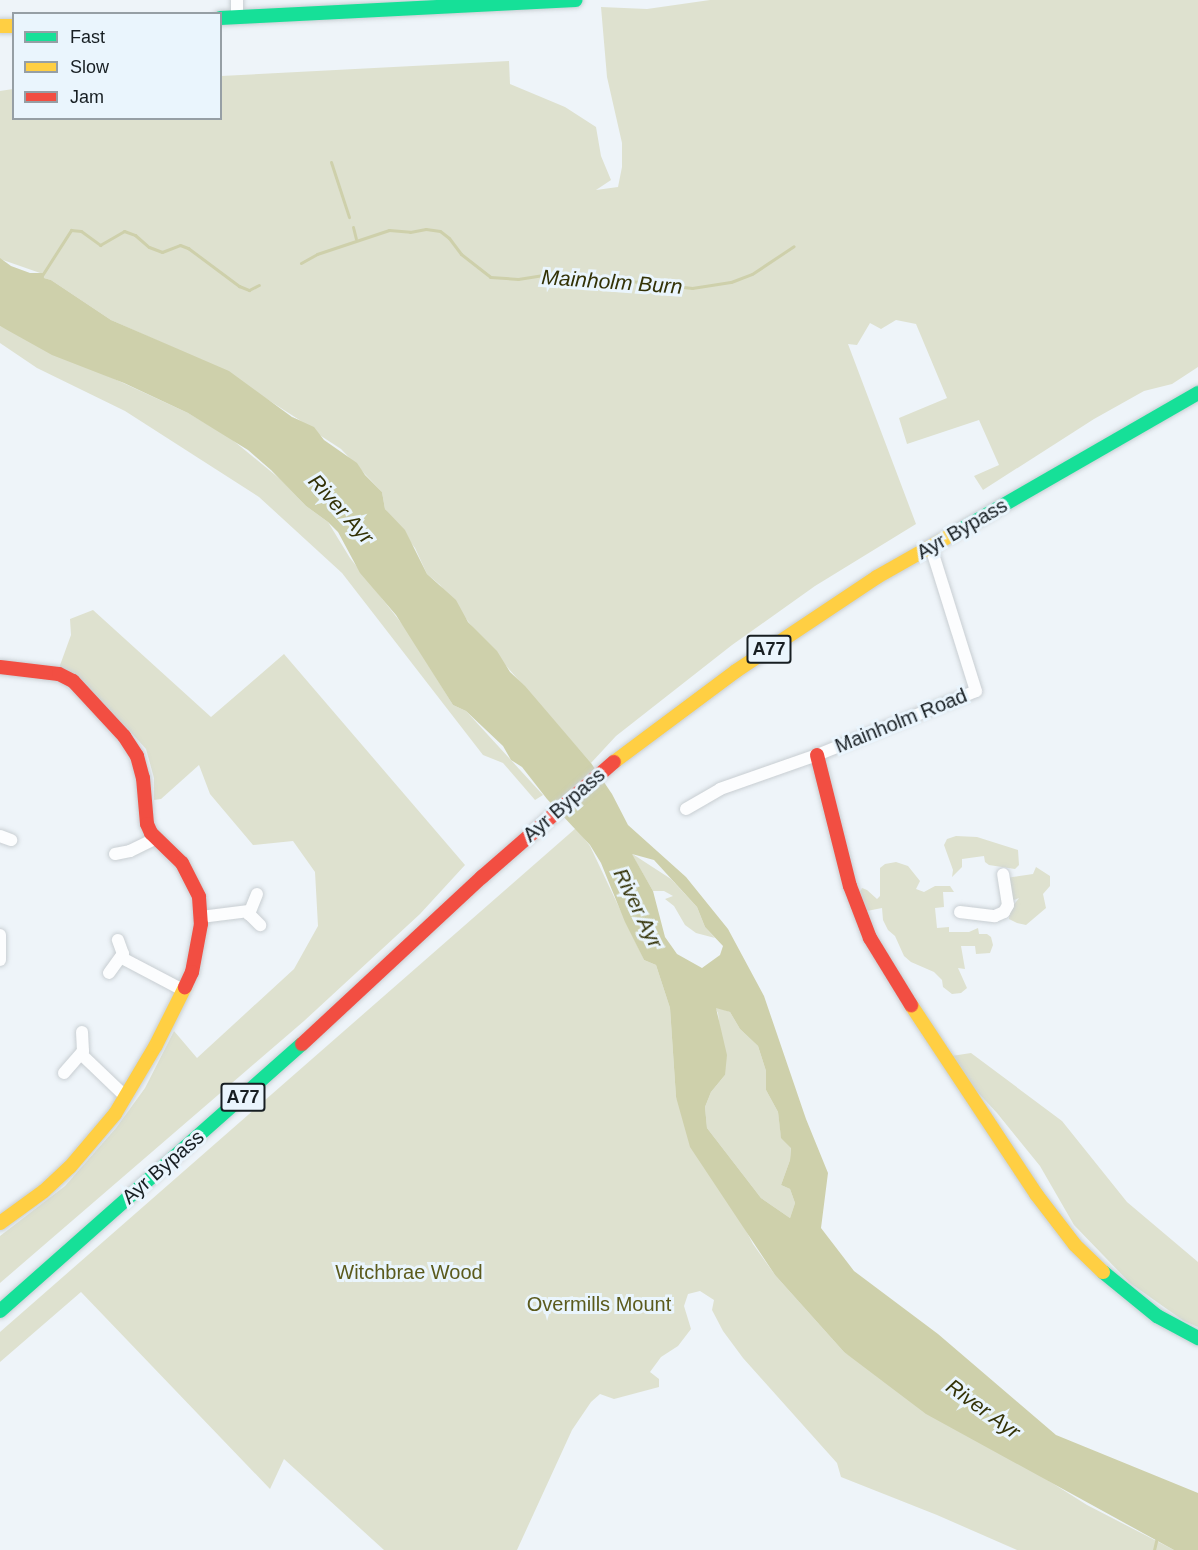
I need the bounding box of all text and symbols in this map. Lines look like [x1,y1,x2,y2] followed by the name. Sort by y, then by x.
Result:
[12,12,222,120] legend
[70,27,105,47] text: Fast
[70,57,109,77] text: Slow
[70,87,104,107] text: Jam
[541,265,683,299] water label: Mainholm Burn
[303,469,379,549] water label: River Ayr
[912,493,1012,565] street label: Ayr Bypass
[745,634,793,664] road number: A77
[832,684,970,758] street label: Mainholm Road
[518,763,610,847] street label: Ayr Bypass
[608,864,668,952] water label: River Ayr
[219,1082,267,1112] road number: A77
[117,1125,209,1209] street label: Ayr Bypass
[335,1260,483,1284] park label: Witchbrae Wood
[527,1292,671,1316] park label: Overmills Mount
[941,1373,1025,1445] water label: River Ayr

